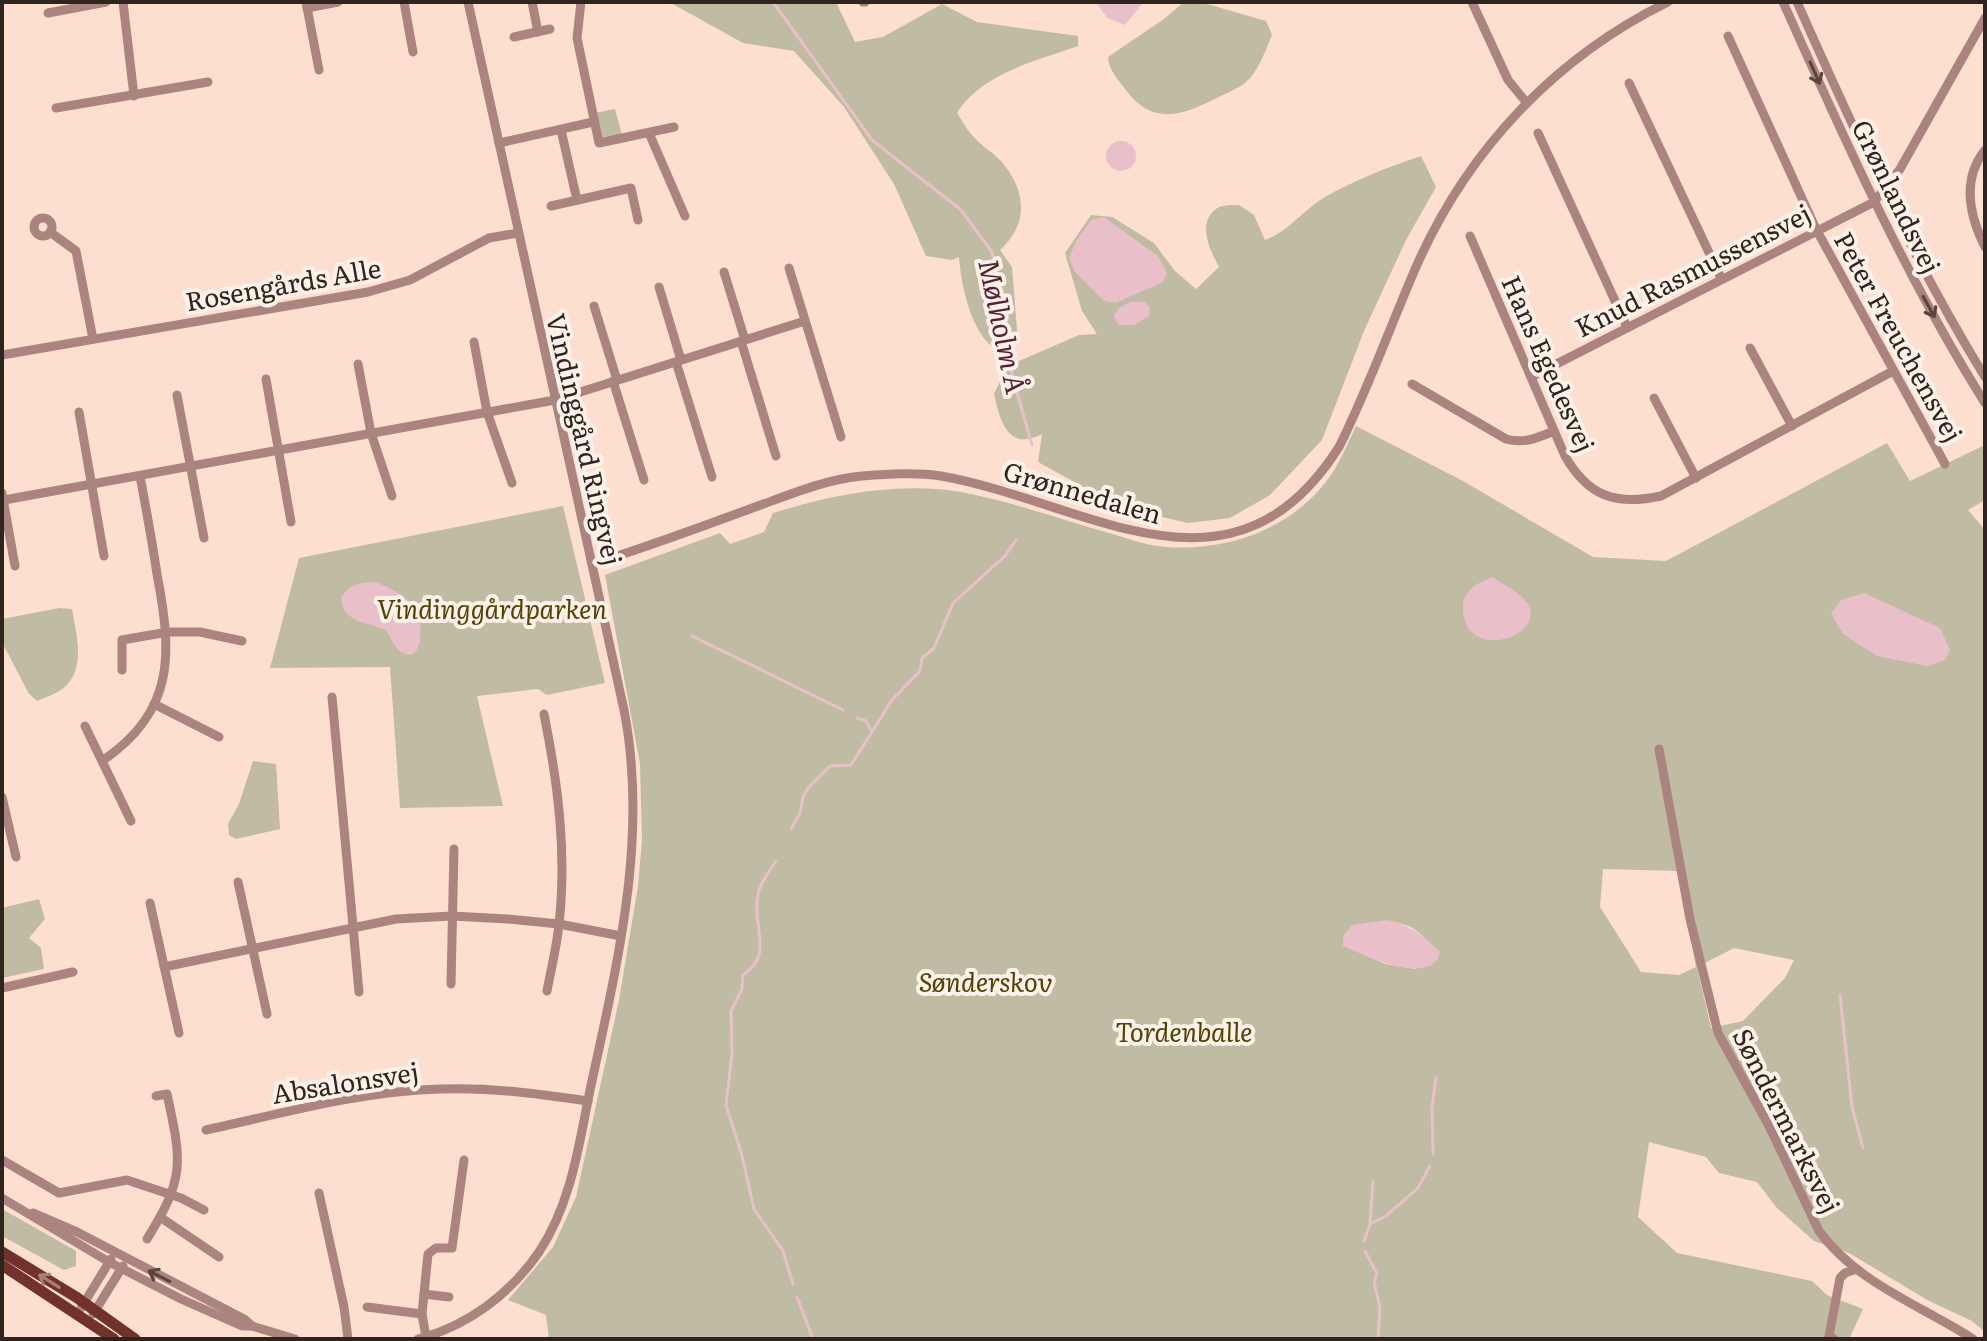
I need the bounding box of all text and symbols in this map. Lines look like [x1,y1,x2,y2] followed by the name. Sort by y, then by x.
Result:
[1808,61,1823,85] one-way arrow
[1844,112,1952,280] street label: Grønlandsvej
[1567,193,1817,345] street label: Knud Rasmussensvej
[1826,224,1974,448] street label: Peter Freuchensvej
[182,247,384,319] street label: Rosengårds Alle
[969,255,1039,398] water label: Mølholm Å
[1494,268,1606,458] street label: Hans Egedesvej
[1922,294,1937,318] one-way arrow
[538,309,634,569] street label: Vindinggård Ringvej
[999,450,1167,532] street label: Grønnedalen
[377,588,607,627] park label: Vindinggårdparken
[919,961,1053,1000] park label: Sønderskov
[1116,1011,1252,1050] park label: Tordenballe
[1725,1021,1851,1219] street label: Søndermarksvej
[269,1050,421,1112] street label: Absalonsvej
[148,1267,171,1283] one-way arrow
[38,1272,61,1288] one-way arrow

